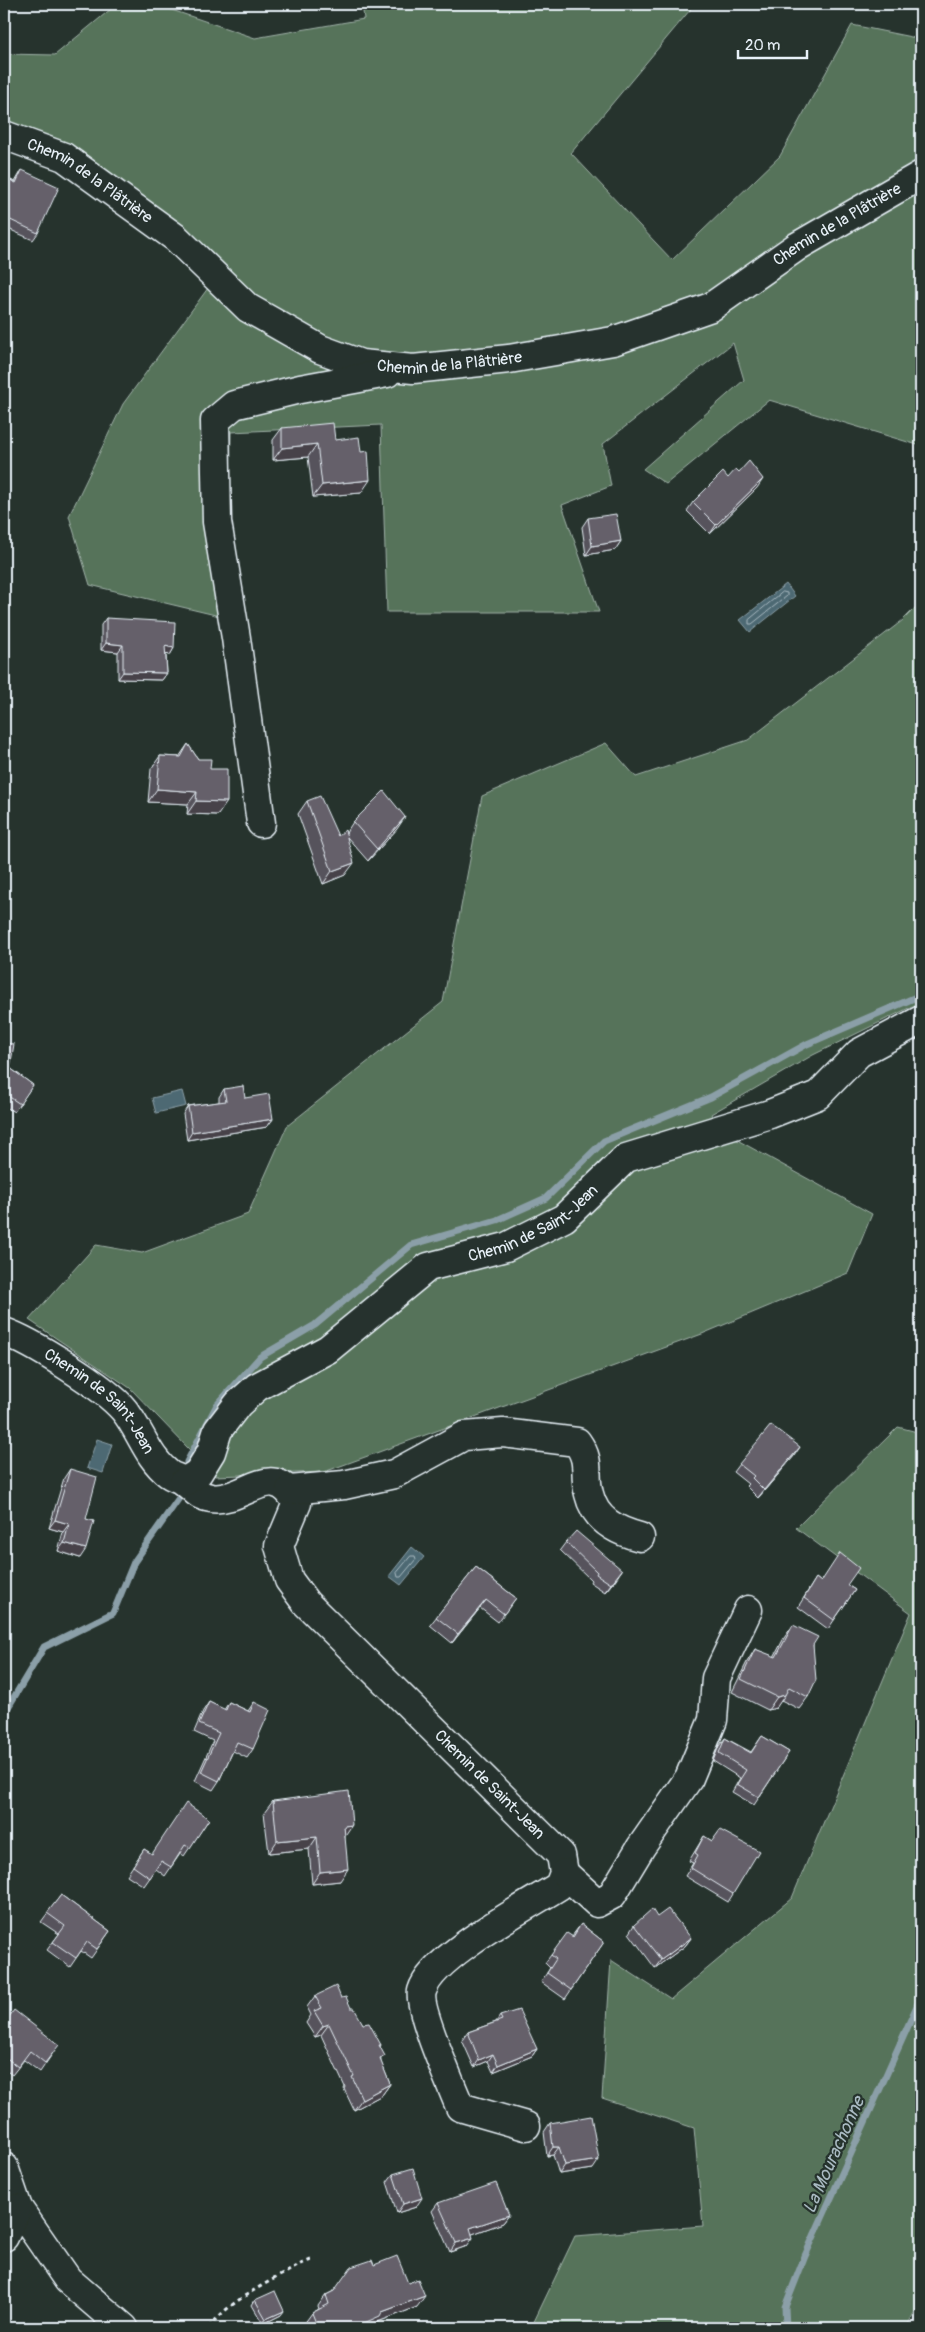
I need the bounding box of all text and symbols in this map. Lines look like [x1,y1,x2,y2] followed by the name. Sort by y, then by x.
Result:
[738,28,806,60] scale bar
[745,36,780,55] text: 20 m
[24,134,157,228] street label: Chemin de la Plâtrière
[769,179,905,270] street label: Chemin de la Plâtrière
[376,347,524,379] street label: Chemin de la Plâtrière
[466,1180,602,1266] street label: Chemin de Saint-Jean
[40,1344,158,1458] street label: Chemin de Saint-Jean
[430,1726,549,1843] street label: Chemin de Saint-Jean
[798,2091,871,2217] water label: La Mourachonne

